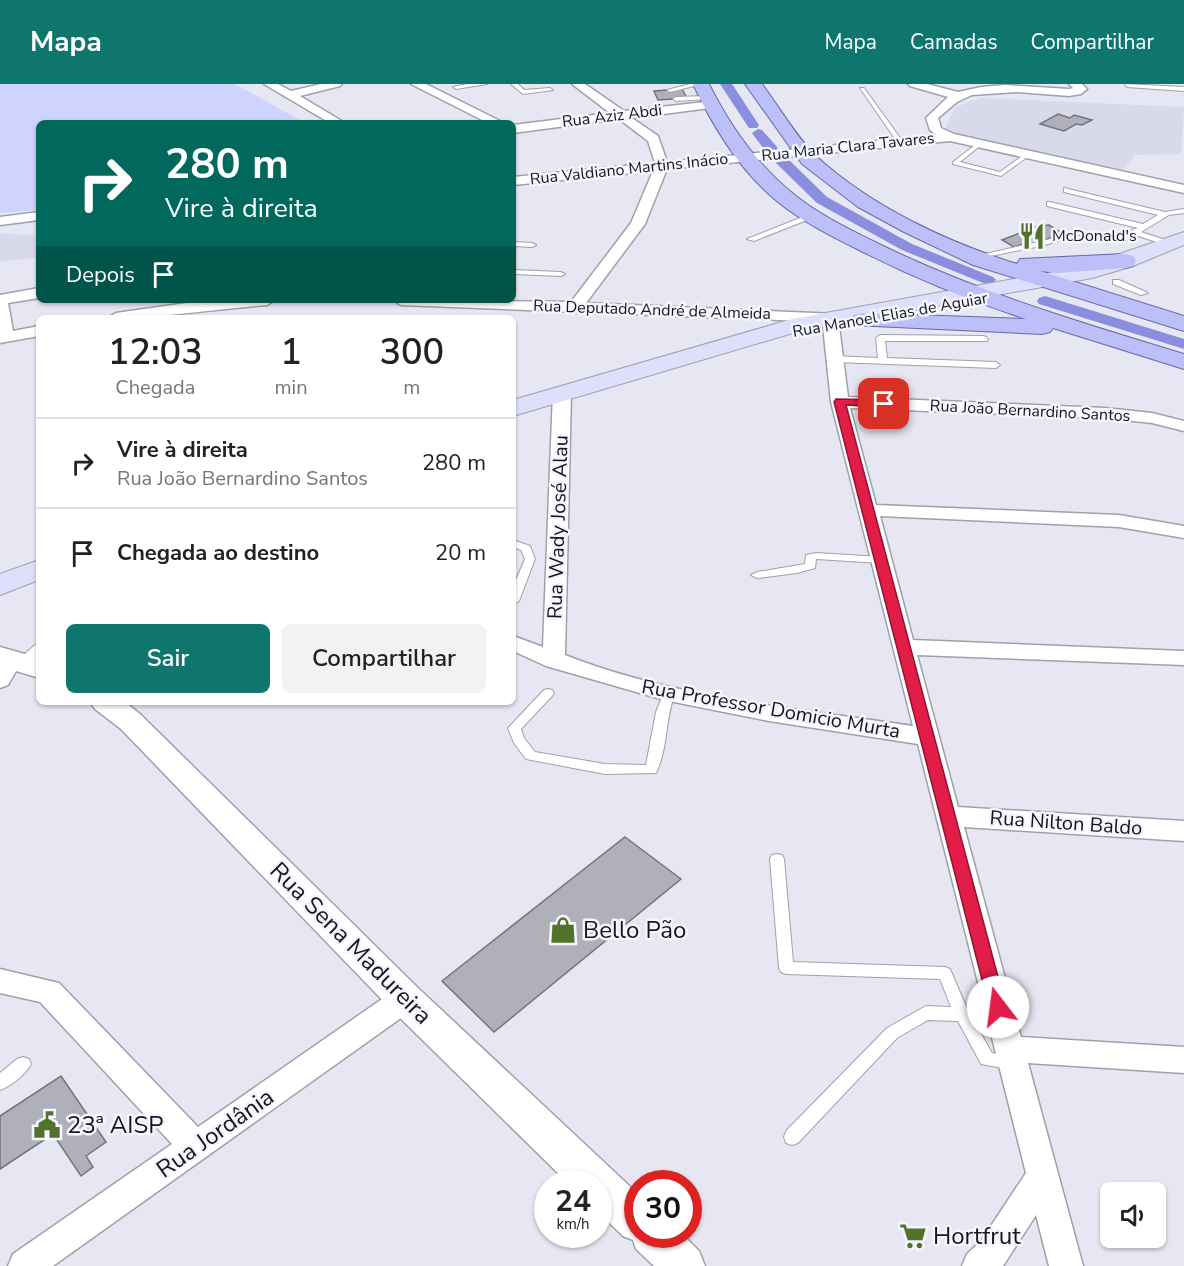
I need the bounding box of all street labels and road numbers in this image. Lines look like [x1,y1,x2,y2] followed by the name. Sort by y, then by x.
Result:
[561,99,663,133] street label: Rua Aziz Abdi
[760,127,936,167] street label: Rua Maria Clara Tavares
[529,148,729,190] street label: Rua Valdiano Martins Inácio
[791,287,989,343] street label: Rua Manoel Elias de Aguiar
[533,295,771,325] street label: Rua Deputado André de Almeida
[929,395,1131,427] street label: Rua João Bernardino Santos
[541,434,575,620] street label: Rua Wady José Alau
[640,673,902,745] street label: Rua Professor Domicio Murta
[989,804,1143,842] street label: Rua Nilton Baldo
[263,855,439,1031] street label: Rua Sena Madureira
[150,1081,280,1185] street label: Rua Jordânia

